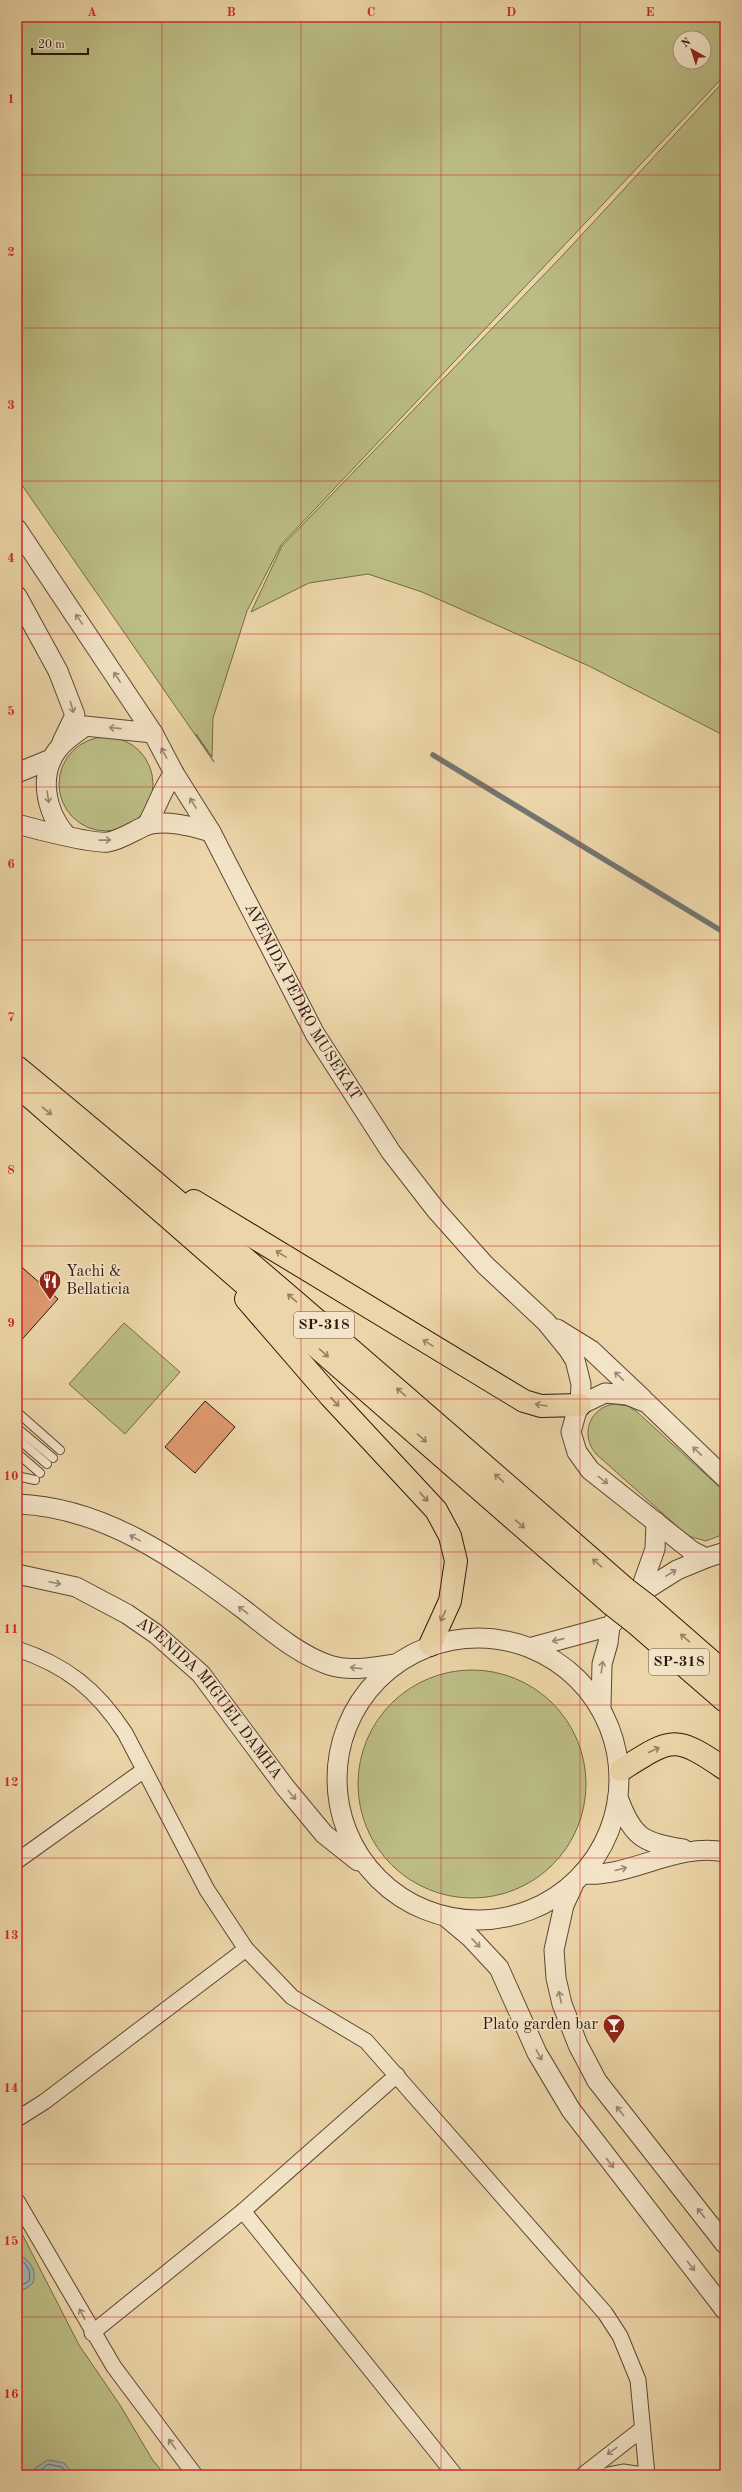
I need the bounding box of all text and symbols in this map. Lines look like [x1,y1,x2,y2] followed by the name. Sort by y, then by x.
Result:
[87,6,97,19] text: A
[226,6,236,19] text: B
[367,6,375,19] text: C
[506,6,516,19] text: D
[646,6,655,19] text: E
[32,30,88,56] scale bar
[672,30,712,70] north arrow
[680,36,694,50] text: N
[38,39,65,51] text: 20 m
[7,93,15,106] text: 1
[7,246,15,259] text: 2
[7,399,15,412] text: 3
[7,552,15,565] text: 4
[75,614,83,625] one-way arrow
[113,672,121,683] one-way arrow
[69,700,76,713] one-way arrow
[7,705,15,718] text: 5
[109,724,122,731] one-way arrow
[160,747,167,759] one-way arrow
[44,790,52,803] one-way arrow
[188,797,196,809] one-way arrow
[98,837,111,844] one-way arrow
[7,858,15,871] text: 6
[241,901,363,1103] street label: AVENIDA PEDRO MUSEKAT
[7,1011,15,1024] text: 7
[41,1107,52,1116] one-way arrow
[7,1164,15,1177] text: 8
[275,1249,287,1257] one-way arrow
[66,1264,130,1298] place label: Yachi & Bellaticia
[37,1268,63,1301] restaurant icon: Yachi & Bellaticia
[287,1294,297,1303] one-way arrow
[294,1312,354,1338] road number: SP-318
[7,1317,15,1330] text: 9
[422,1339,434,1347] one-way arrow
[319,1348,330,1357] one-way arrow
[614,1372,624,1381] one-way arrow
[396,1388,406,1397] one-way arrow
[331,1397,340,1407] one-way arrow
[535,1401,548,1409] one-way arrow
[417,1434,427,1443] one-way arrow
[692,1446,702,1456] one-way arrow
[3,1470,19,1483] text: 10
[494,1473,504,1482] one-way arrow
[598,1476,609,1485] one-way arrow
[419,1492,428,1503] one-way arrow
[514,1519,524,1528] one-way arrow
[129,1534,141,1542] one-way arrow
[592,1558,602,1568] one-way arrow
[665,1569,677,1577] one-way arrow
[48,1579,61,1587] one-way arrow
[238,1605,249,1614] one-way arrow
[439,1610,446,1622] one-way arrow
[133,1615,285,1783] street label: AVENIDA MIGUEL DAMHA
[3,1623,19,1636] text: 11
[680,1634,690,1643] one-way arrow
[552,1637,565,1645] one-way arrow
[649,1649,709,1675] road number: SP-318
[598,1661,606,1674] one-way arrow
[350,1664,363,1672] one-way arrow
[648,1746,660,1753] one-way arrow
[3,1776,19,1789] text: 12
[287,1790,296,1801] one-way arrow
[615,1865,628,1872] one-way arrow
[3,1929,19,1942] text: 13
[471,1938,480,1948] one-way arrow
[555,1991,563,2004] one-way arrow
[601,2012,627,2045] bar icon: Plato garden bar
[482,2017,598,2033] place label: Plato garden bar
[536,2049,543,2061] one-way arrow
[3,2082,19,2095] text: 14
[616,2106,625,2117] one-way arrow
[606,2158,615,2169] one-way arrow
[696,2208,705,2219] one-way arrow
[3,2235,19,2248] text: 15
[686,2260,695,2271] one-way arrow
[78,2308,86,2320] one-way arrow
[3,2388,19,2401] text: 16
[168,2438,176,2449] one-way arrow
[607,2447,618,2455] one-way arrow

